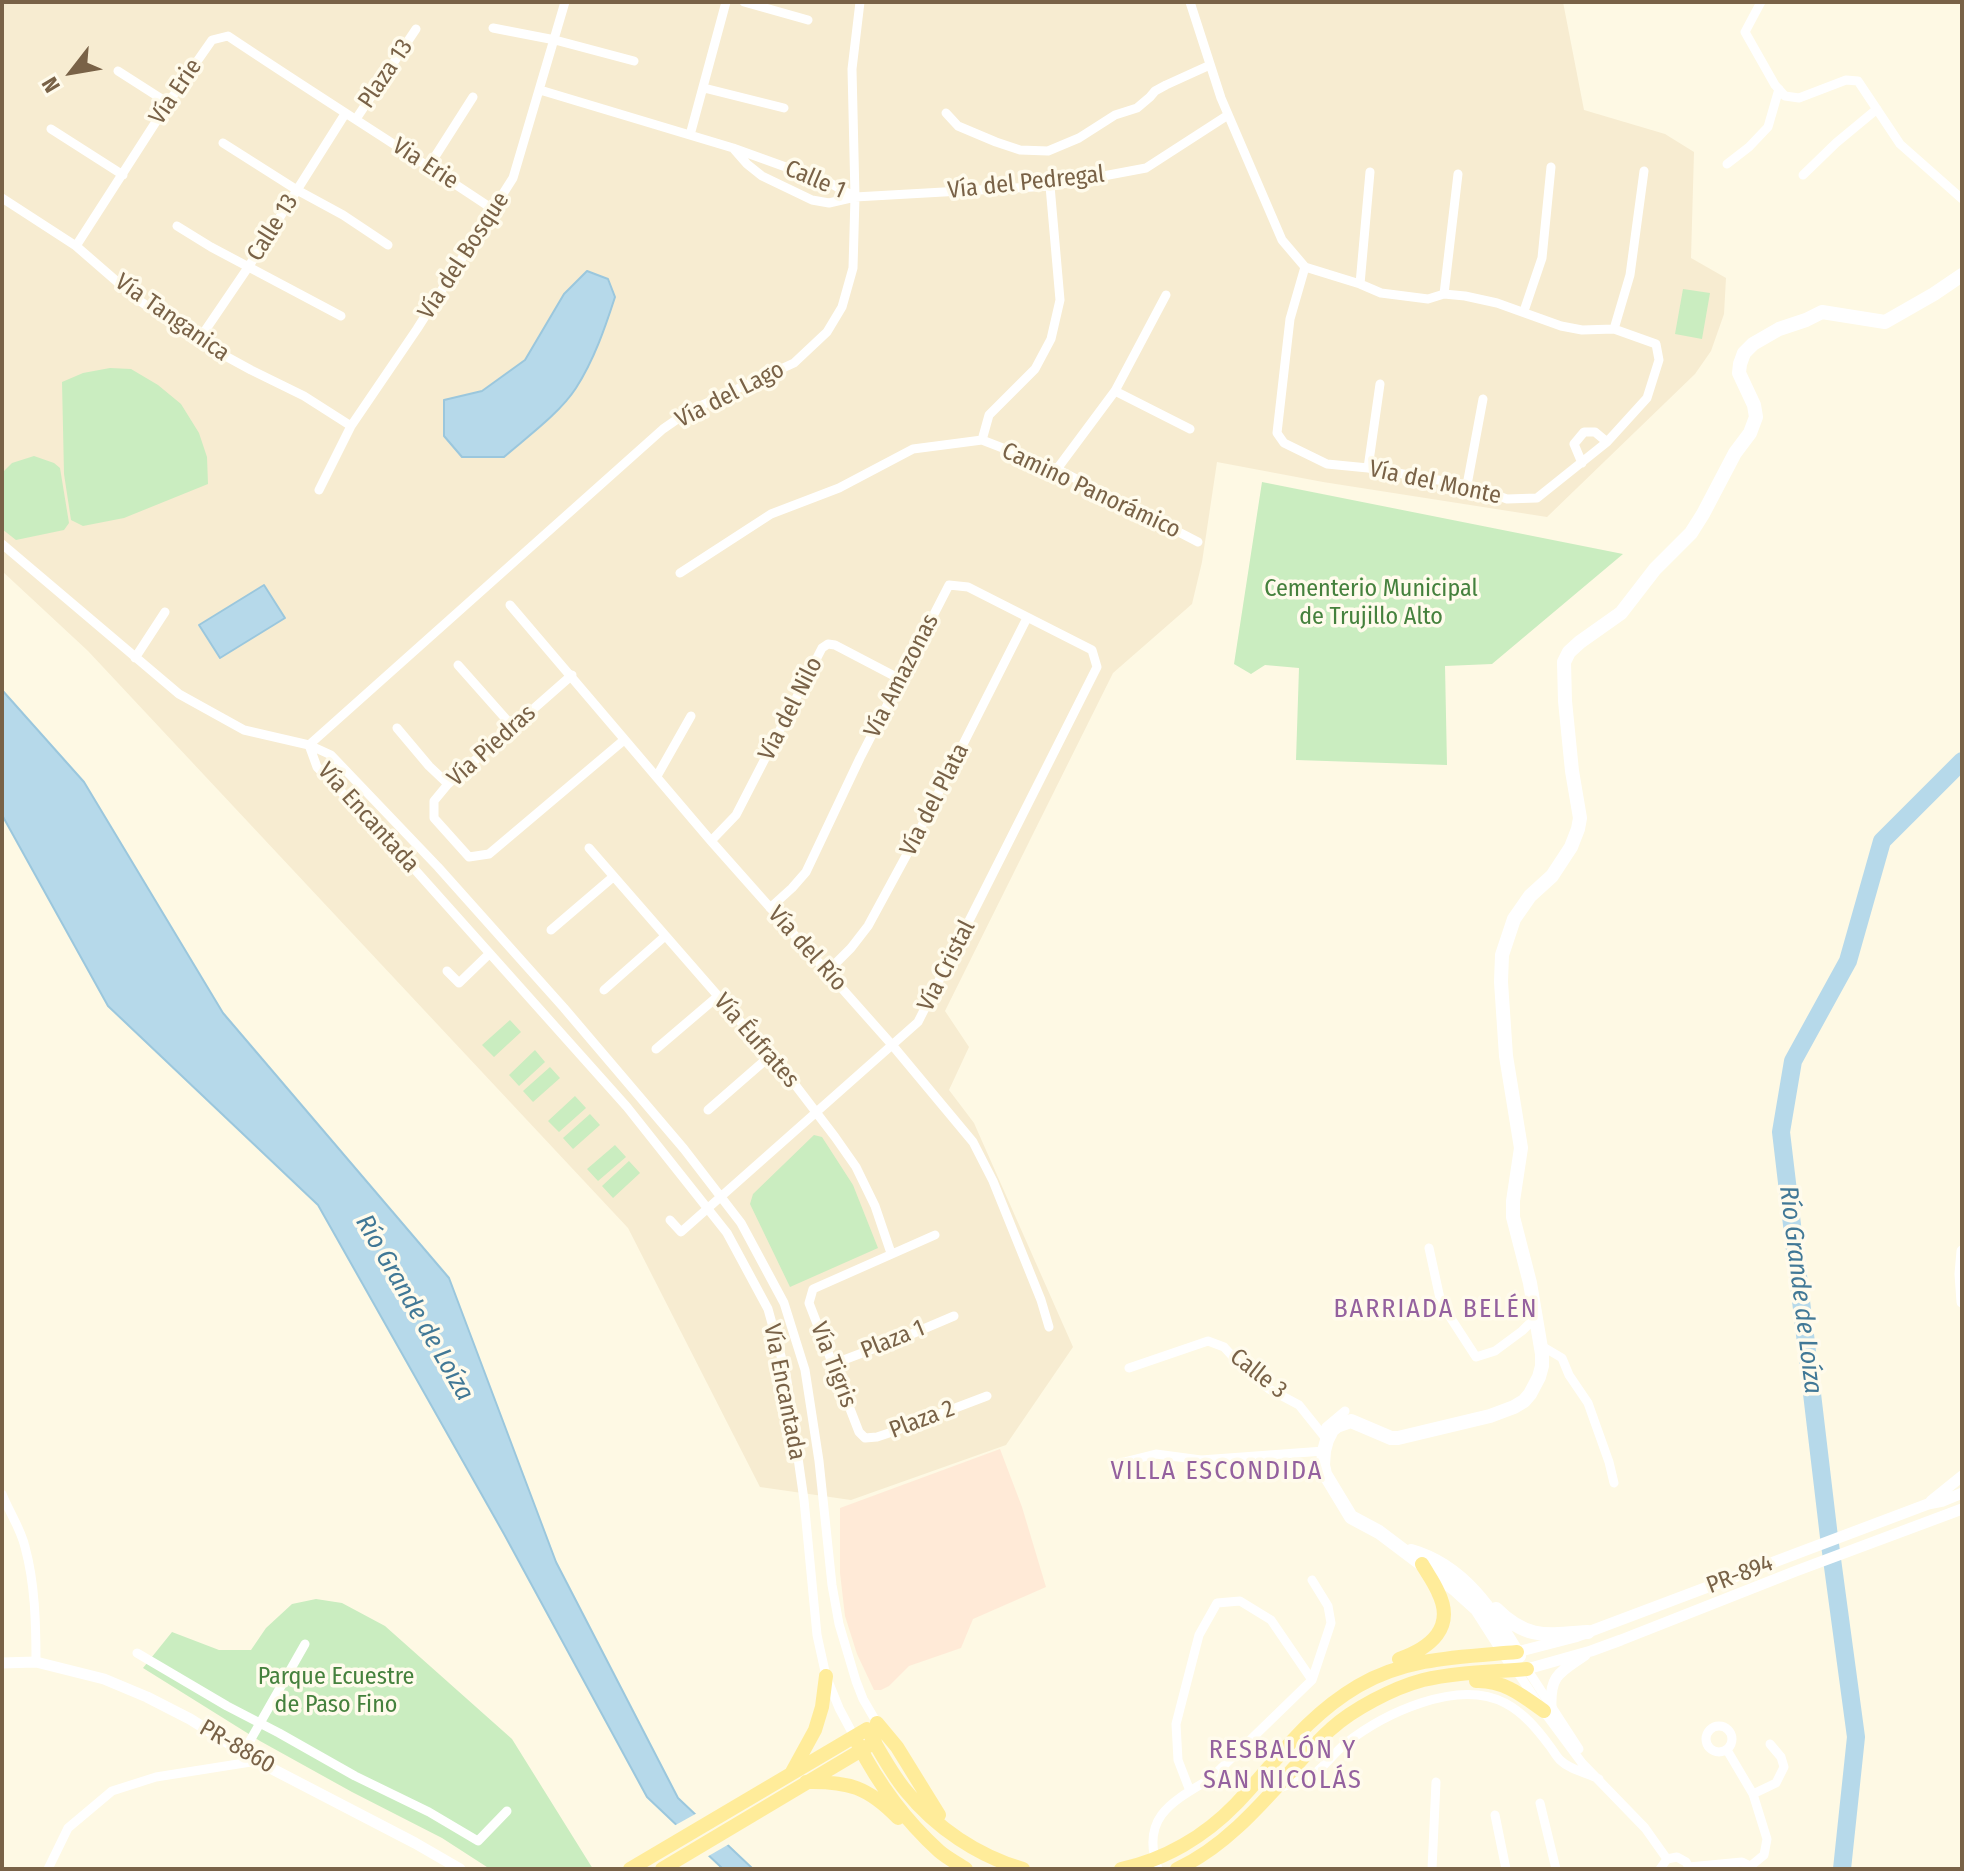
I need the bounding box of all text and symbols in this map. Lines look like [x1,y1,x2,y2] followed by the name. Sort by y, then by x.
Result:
[32,32,112,112] north arrow
[353,34,419,114] street label: Plaza 13
[144,54,208,130] street label: Vía Erie
[36,72,66,97] text: N
[387,132,463,196] street label: Via Erie
[780,154,850,206] street label: Calle 1
[946,160,1106,206] street label: Vía del Pedregal
[412,187,516,325] street label: Vía del Bosque
[241,189,305,267] street label: Calle 13
[109,268,235,368] street label: Vía Tanganica
[671,355,789,435] street label: Vía del Lago
[997,437,1185,545] street label: Camino Panorámico
[1366,455,1504,511] street label: Vía del Monte
[1264,575,1478,631] park label: Cementerio Municipal de Trujillo Alto
[858,609,946,743] street label: Vía Amazonas
[753,653,829,765] street label: Vía del Nilo
[442,699,542,793] street label: Vía Piedras
[894,739,976,861] street label: Vía del Plata
[311,757,425,879] street label: Vía Encantada
[761,901,853,997] street label: Vía del Río
[912,916,982,1016] street label: Vía Cristal
[707,988,805,1094] street label: Vía Éufrates
[1772,1184,1828,1396] water label: Río Grande de Loíza
[348,1210,480,1406] water label: Río Grande de Loíza
[1333,1294,1539,1326] district label: BARRIADA BELÉN
[857,1314,929,1366] street label: Plaza 1
[804,1318,862,1412] street label: Vía Tigris
[757,1321,811,1463] street label: Vía Encantada
[1224,1343,1292,1405] street label: Calle 3
[885,1394,959,1446] street label: Plaza 2
[1111,1456,1323,1488] district label: VILLA ESCONDIDA
[1703,1549,1777,1601] street label: PR-894
[258,1663,414,1719] park label: Parque Ecuestre de Paso Fino
[194,1714,280,1780] street label: PR-8860
[1203,1735,1363,1796] district label: RESBALÓN Y SAN NICOLÁS

